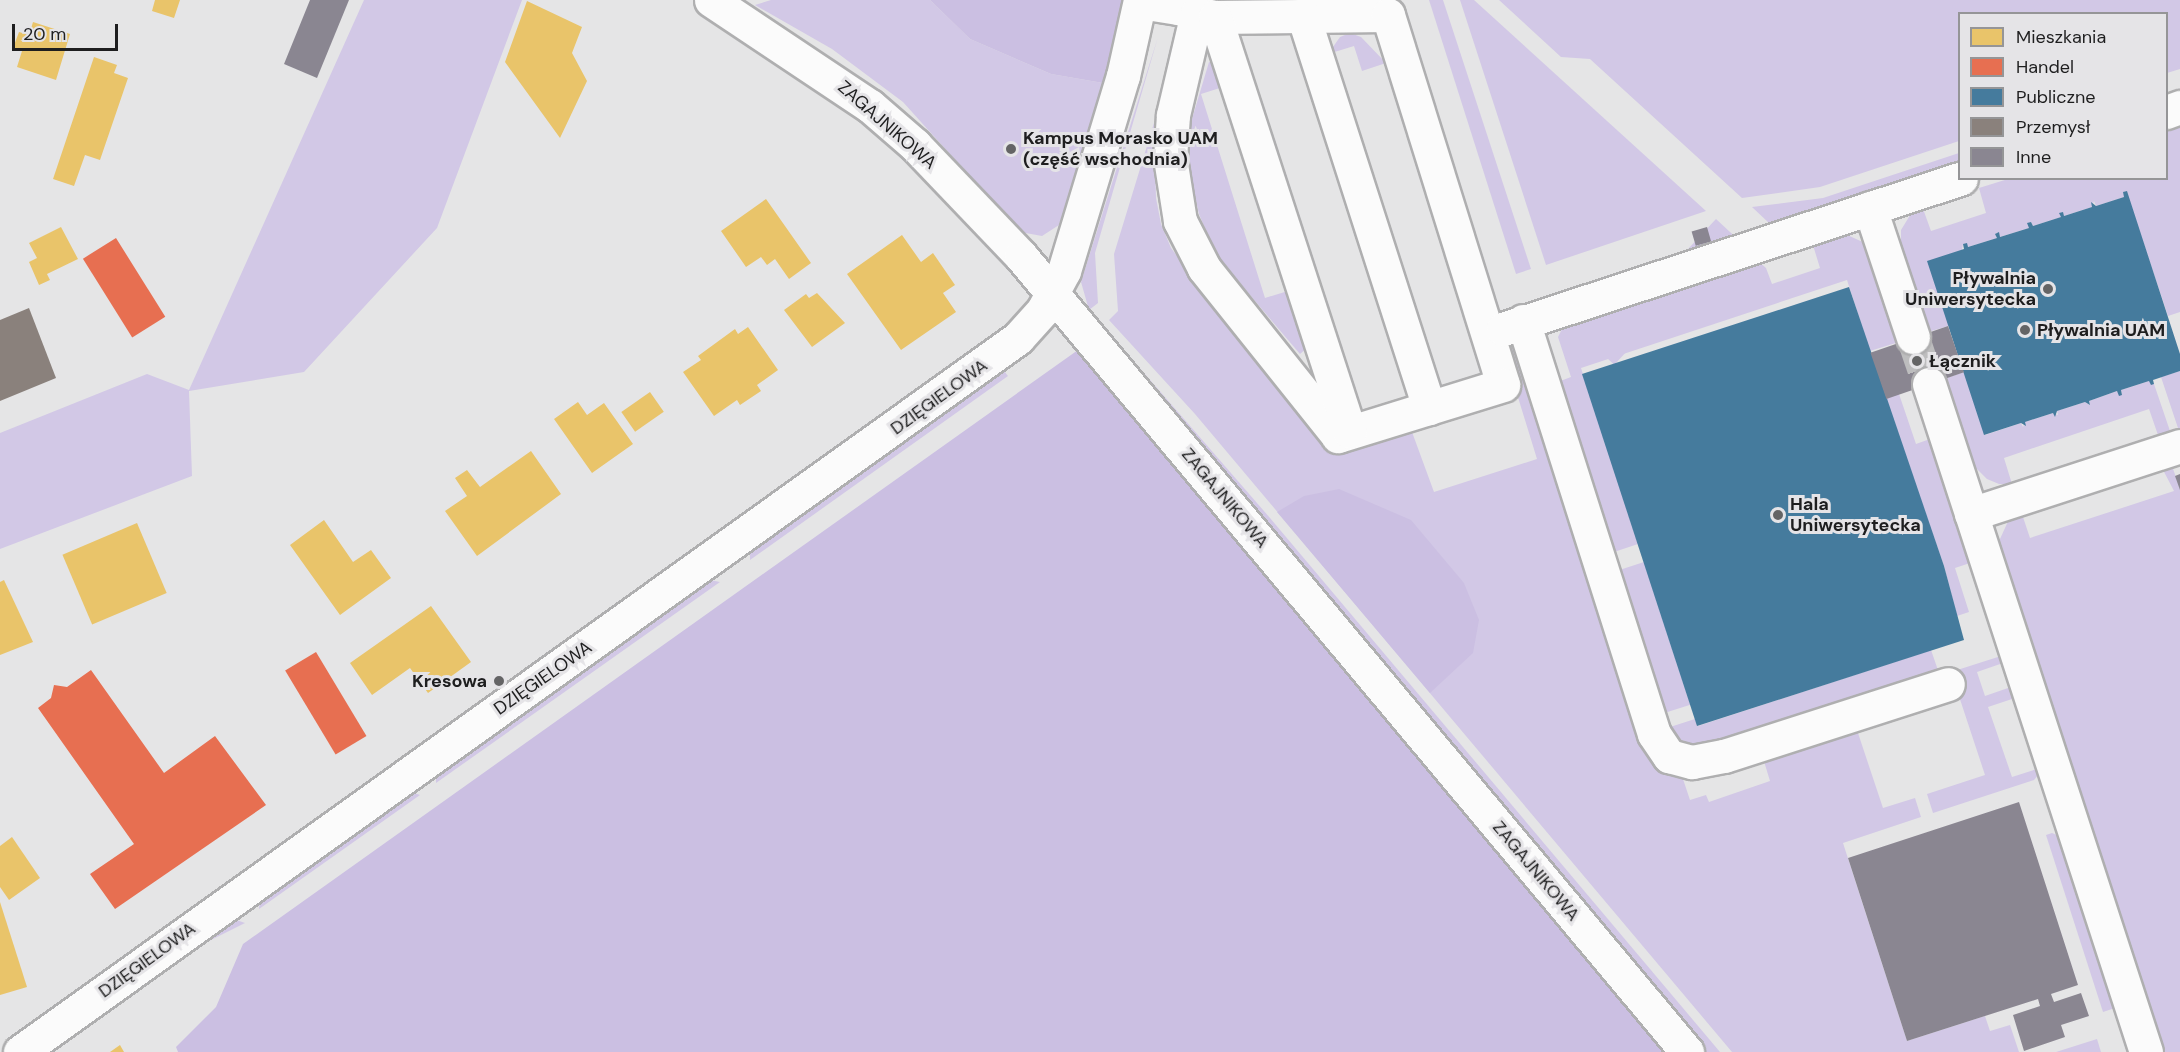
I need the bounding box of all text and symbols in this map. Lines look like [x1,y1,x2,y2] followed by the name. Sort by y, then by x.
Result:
[15,12,122,50] scale bar
[1958,12,2168,180] legend
[23,22,66,46] text: 20 m
[2016,25,2106,49] text: Mieszkania
[2016,55,2074,79] text: Handel
[833,76,941,174] street label: ZAGAJNIKOWA
[2016,85,2095,109] text: Publiczne
[2016,115,2090,139] text: Przemysł
[1023,128,1218,170] place label: Kampus Morasko UAM (część wschodnia)
[1004,142,1018,156] marker: Kampus Morasko UAM (część wschodnia)
[2016,145,2051,169] text: Inne
[1905,268,2036,310] place label: Pływalnia Uniwersytecka
[2041,282,2055,296] marker: Pływalnia Uniwersytecka
[2037,319,2165,341] place label: Pływalnia UAM
[2018,323,2032,337] marker: Pływalnia UAM
[1929,350,1996,372] place label: Łącznik
[1910,354,1924,368] marker: Łącznik
[886,355,992,439] street label: DZIĘGIELOWA
[1177,444,1273,552] street label: ZAGAJNIKOWA
[1790,494,1921,536] place label: Hala Uniwersytecka
[1771,508,1785,522] marker: Hala Uniwersytecka
[490,636,596,720] street label: DZIĘGIELOWA
[412,670,487,692] place label: Kresowa
[492,674,506,688] marker: Kresowa
[1488,817,1584,925] street label: ZAGAJNIKOWA
[94,918,200,1002] street label: DZIĘGIELOWA

